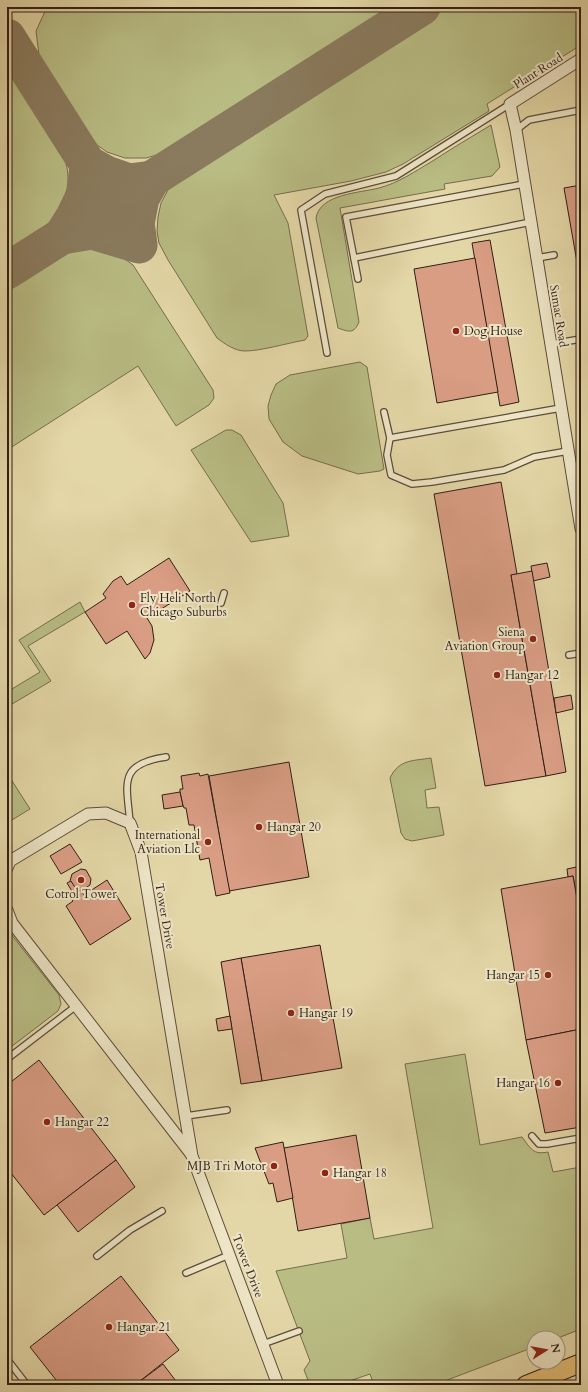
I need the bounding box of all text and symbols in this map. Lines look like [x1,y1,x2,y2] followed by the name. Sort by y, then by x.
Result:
[510,49,566,93] street label: Plant Road
[546,284,572,349] street label: Sumac Road
[464,323,523,339] place label: Dog House
[451,326,461,336] marker: Dog House
[140,590,227,620] place label: Fly Heli North Chicago Suburbs
[127,600,137,610] marker: Fly Heli North Chicago Suburbs
[445,624,526,654] place label: Siena Aviation Group
[528,634,538,644] marker: Siena Aviation Group
[505,667,559,683] place label: Hangar 12
[492,670,502,680] marker: Hangar 12
[267,819,321,835] place label: Hangar 20
[254,822,264,832] marker: Hangar 20
[135,827,201,857] place label: International Aviation Llc
[203,837,213,847] marker: International Aviation Llc
[76,875,86,885] marker: Cotrol Tower
[151,882,179,950] street label: Tower Drive
[45,886,117,902] place label: Cotrol Tower
[486,967,540,983] place label: Hangar 15
[543,970,553,980] marker: Hangar 15
[299,1005,353,1021] place label: Hangar 19
[286,1008,296,1018] marker: Hangar 19
[496,1075,550,1091] place label: Hangar 16
[553,1078,563,1088] marker: Hangar 16
[55,1114,109,1130] place label: Hangar 22
[42,1117,52,1127] marker: Hangar 22
[187,1158,267,1174] place label: MJB Tri Motor
[269,1161,279,1171] marker: MJB Tri Motor
[333,1165,387,1181] place label: Hangar 18
[320,1168,330,1178] marker: Hangar 18
[229,1232,267,1300] street label: Tower Drive
[117,1319,171,1335] place label: Hangar 21
[104,1322,114,1332] marker: Hangar 21
[526,1330,566,1370] north arrow
[547,1342,564,1355] text: N

